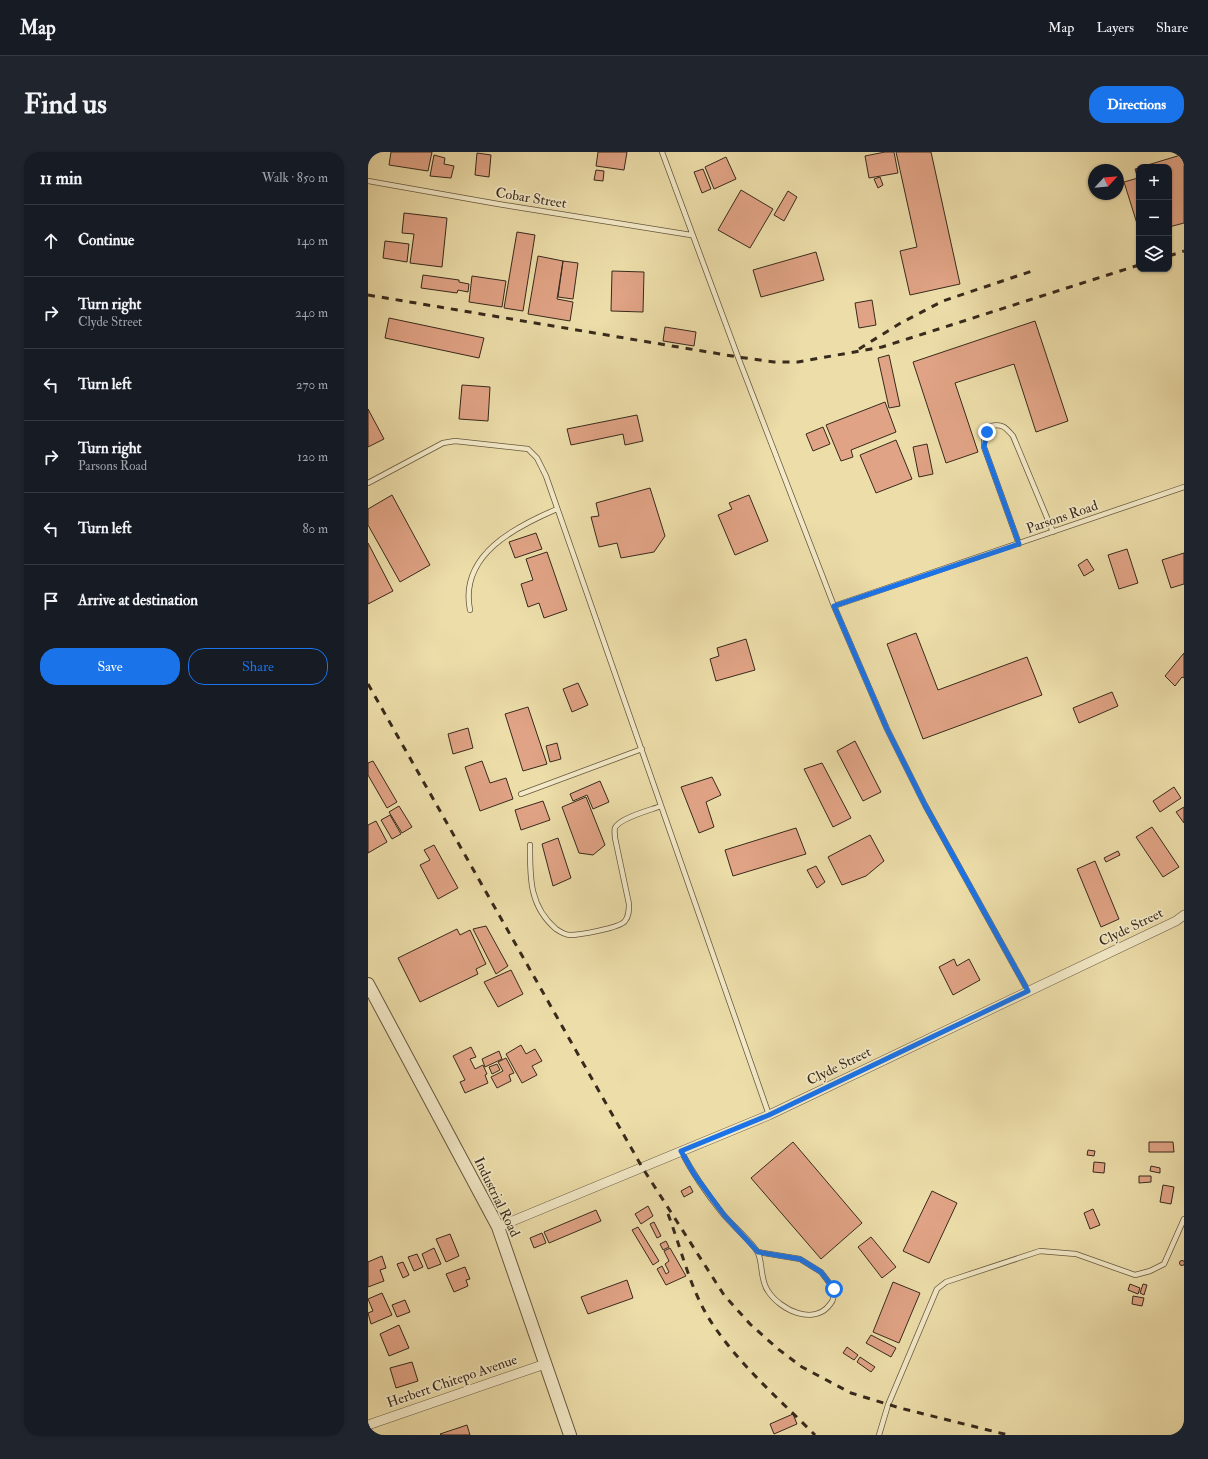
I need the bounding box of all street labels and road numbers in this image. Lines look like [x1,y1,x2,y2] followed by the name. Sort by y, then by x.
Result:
[494,184,568,212] street label: Cobar Street
[1024,497,1100,537] street label: Parsons Road
[1096,904,1167,951] street label: Clyde Street
[804,1043,875,1090] street label: Clyde Street
[470,1154,524,1240] street label: Industrial Road
[385,1351,520,1412] street label: Herbert Chitepo Avenue

